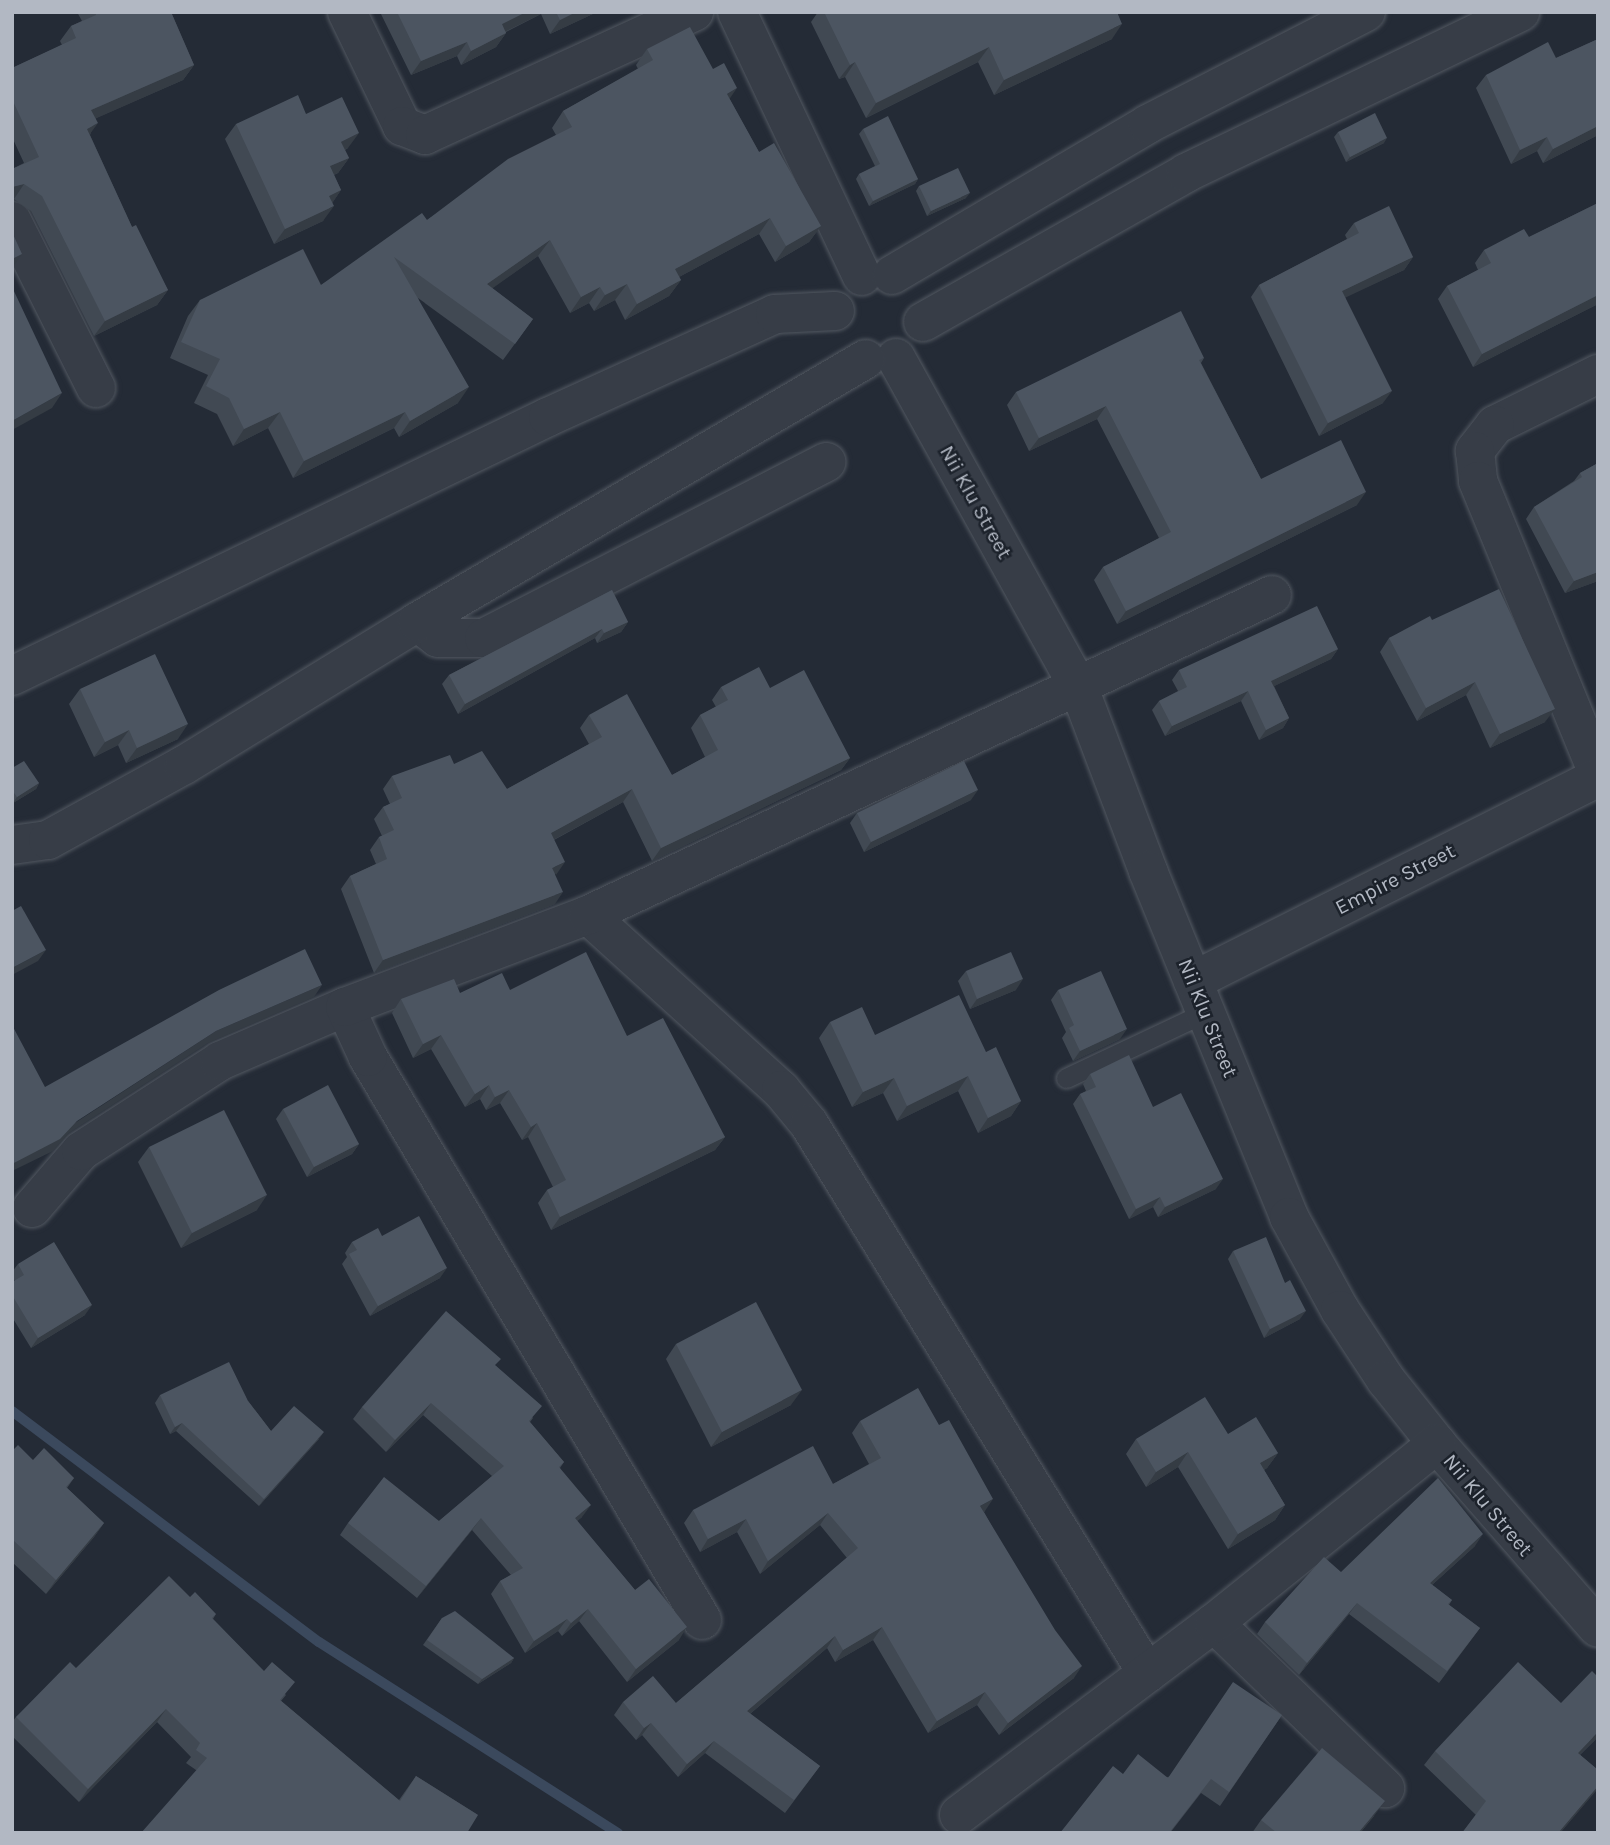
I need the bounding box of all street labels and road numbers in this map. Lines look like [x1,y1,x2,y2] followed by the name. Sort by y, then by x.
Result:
[934,441,1018,563] street label: Nii Klu Street
[1331,838,1459,920] street label: Empire Street
[1173,955,1243,1081] street label: Nii Klu Street
[1438,1449,1538,1561] street label: Nii Klu Street

